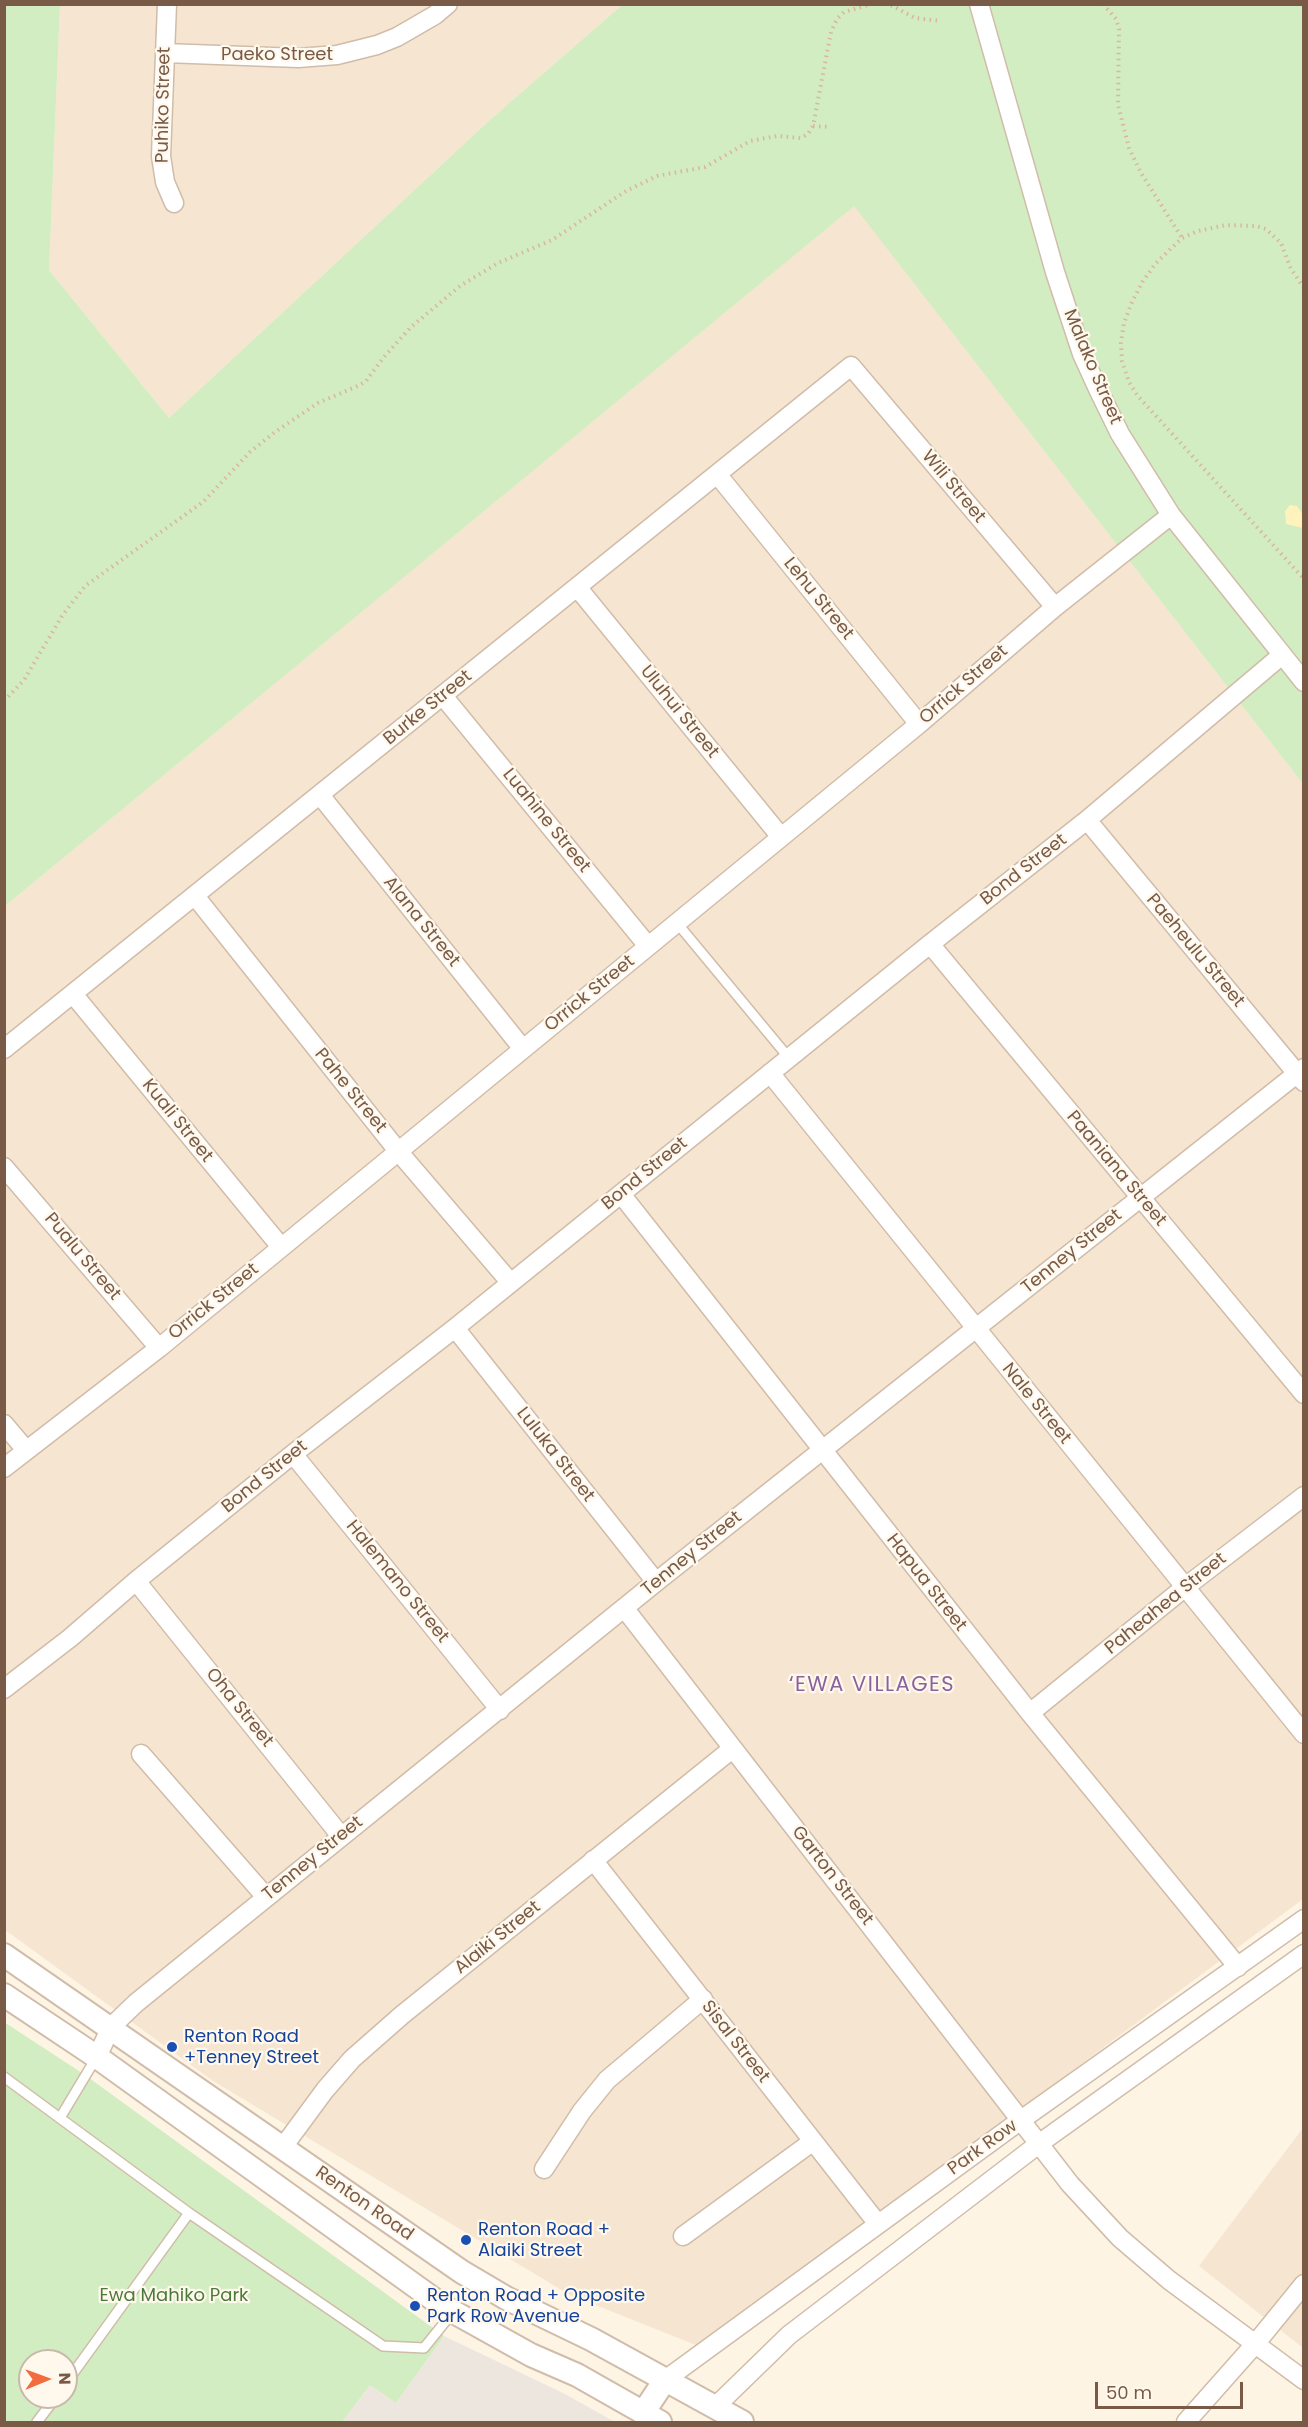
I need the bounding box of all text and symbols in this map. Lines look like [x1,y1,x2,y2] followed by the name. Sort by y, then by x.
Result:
[221,44,333,66] street label: Paeko Street
[152,47,176,163] street label: Puhiko Street
[1058,306,1126,428] street label: Malako Street
[916,446,990,528] street label: Wili Street
[778,554,858,644] street label: Lehu Street
[916,641,1012,729] street label: Orrick Street
[635,661,723,763] street label: Uluhui Street
[380,666,476,750] street label: Burke Street
[497,765,595,877] street label: Luahine Street
[976,830,1072,910] street label: Bond Street
[378,872,464,972] street label: Alana Street
[1141,890,1249,1012] street label: Paeheulu Street
[541,951,639,1037] street label: Orrick Street
[309,1044,391,1138] street label: Pahe Street
[137,1075,217,1167] street label: Kuali Street
[1061,1107,1171,1231] street label: Paaniana Street
[598,1133,692,1215] street label: Bond Street
[1018,1205,1126,1299] street label: Tenney Street
[39,1209,125,1305] street label: Pualu Street
[165,1259,263,1345] street label: Orrick Street
[997,1359,1075,1449] street label: Nale Street
[511,1403,599,1507] street label: Luluka Street
[218,1436,312,1518] street label: Bond Street
[638,1507,746,1601] street label: Tenney Street
[341,1516,453,1648] street label: Halemano Street
[881,1530,971,1636] street label: Hapua Street
[1101,1548,1231,1660] street label: Paheahea Street
[201,1664,277,1752] street label: Oha Street
[789,1673,955,1699] district label: ‘EWA VILLAGES
[259,1812,367,1906] street label: Tenney Street
[787,1822,877,1930] street label: Garton Street
[451,1897,545,1979] street label: Alaiki Street
[696,1997,774,2087] street label: Sisal Street
[184,2026,319,2068] place label: Renton Road +Tenney Street
[165,2040,179,2054] marker: Renton Road +Tenney Street
[944,2116,1022,2180] street label: Park Row
[311,2162,417,2246] street label: Renton Road
[478,2219,610,2262] place label: Renton Road + Alaiki Street
[459,2233,473,2247] marker: Renton Road + Alaiki Street
[100,2285,248,2307] park label: Ewa Mahiko Park
[427,2285,645,2328] place label: Renton Road + Opposite Park Row Avenue
[408,2299,422,2313] marker: Renton Road + Opposite Park Row Avenue
[18,2349,78,2409] north arrow
[1098,2370,1246,2408] scale bar
[53,2372,76,2385] text: N
[1106,2380,1152,2405] text: 50 m

